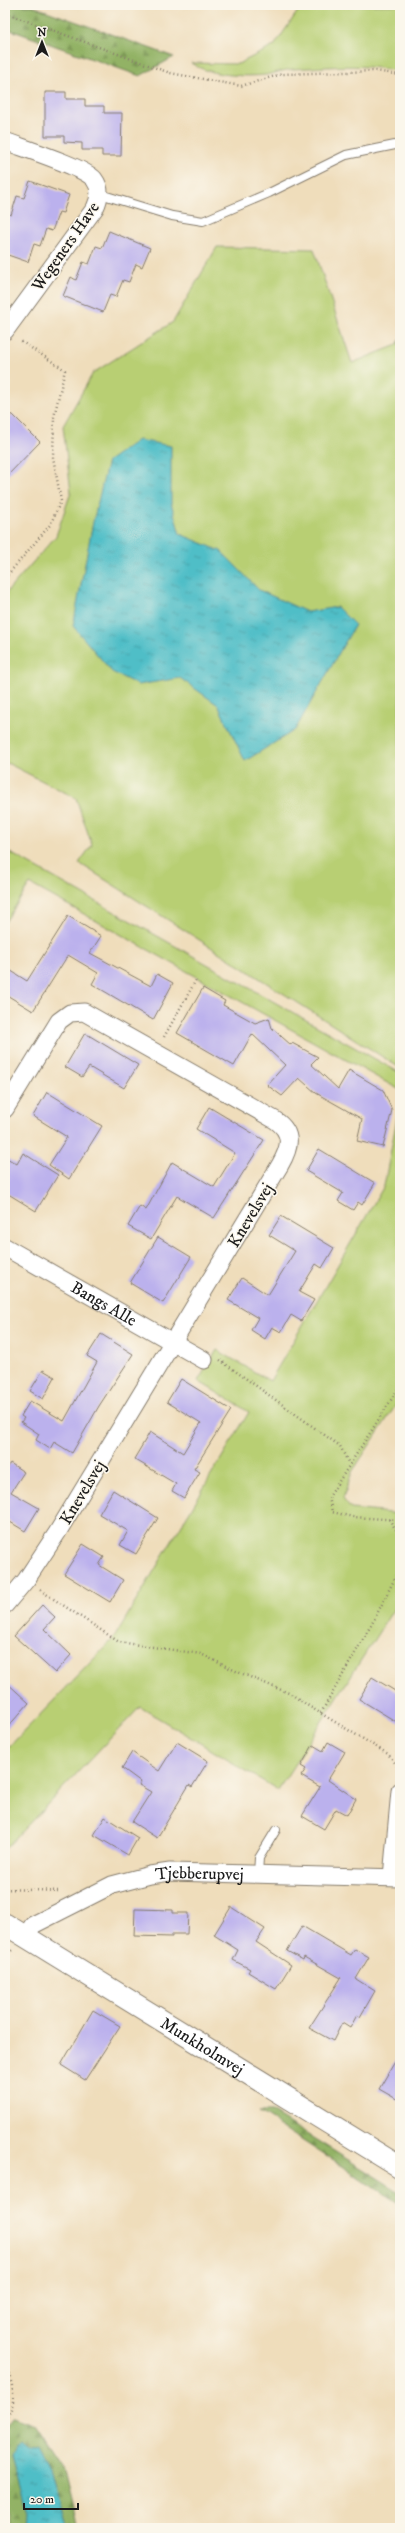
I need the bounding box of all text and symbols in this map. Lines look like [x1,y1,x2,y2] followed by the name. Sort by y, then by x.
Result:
[22,22,62,62] north arrow
[37,26,47,40] text: N
[26,197,105,297] street label: Wegeners Have
[223,1179,279,1252] street label: Knevelsvej
[67,1277,141,1332] street label: Bangs Alle
[55,1456,111,1529] street label: Knevelsvej
[154,1862,244,1886] street label: Tjebberupvej
[156,2012,248,2080] street label: Munkholmvej
[24,2485,78,2511] scale bar
[30,2492,54,2507] text: 20 m

